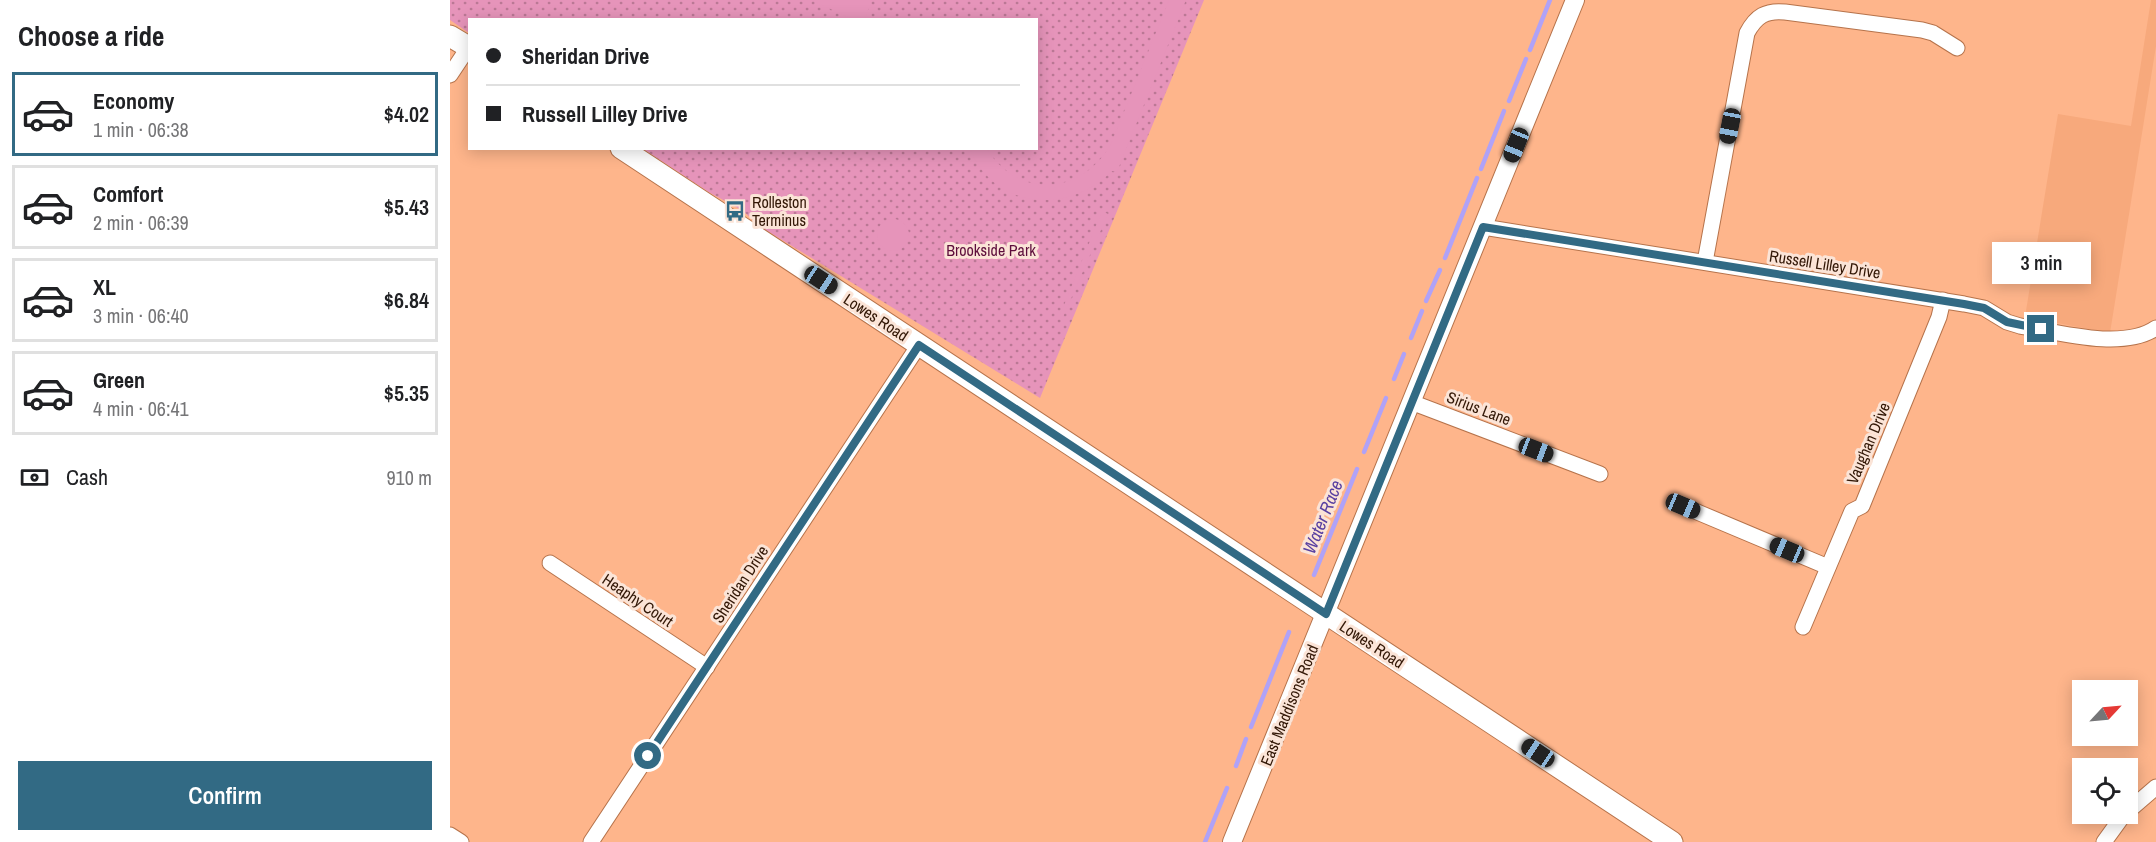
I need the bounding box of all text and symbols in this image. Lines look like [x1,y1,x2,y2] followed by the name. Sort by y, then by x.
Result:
[18,18,164,54] text: Choose a ride
[522,41,649,71] text: Sheridan Drive
[93,86,174,116] text: Economy
[21,87,75,141] icon: car
[384,99,429,129] text: $4.02
[522,99,687,129] text: Russell Lilley Drive
[1718,107,1742,145] car
[93,116,189,143] text: 1 min · 06:38
[1501,125,1531,165] car
[93,179,163,209] text: Comfort
[21,180,75,234] icon: car
[752,191,807,231] place label: Rolleston Terminus
[384,192,429,222] text: $5.43
[723,199,747,223] bus stop icon: Rolleston Terminus
[93,209,189,236] text: 2 min · 06:39
[946,239,1036,261] park label: Brookside Park
[1992,242,2090,284] callout: 3 min
[1768,244,1882,284] street label: Russell Lilley Drive
[2020,249,2063,276] text: 3 min
[801,263,841,297] car
[93,272,116,302] text: XL
[21,273,75,327] icon: car
[384,285,429,315] text: $6.84
[839,288,913,346] street label: Lowes Road
[93,302,189,329] text: 3 min · 06:40
[2027,315,2054,342] route end
[93,365,145,395] text: Green
[21,366,75,420] icon: car
[384,378,429,408] text: $5.35
[1444,386,1514,430] street label: Sirius Lane
[93,395,189,422] text: 4 min · 06:41
[1841,399,1895,487] street label: Vaughan Drive
[1516,435,1556,465] car
[18,461,51,494] icon: cash
[66,462,108,492] text: Cash
[386,464,432,491] text: 910 m
[1296,476,1349,557] water label: Water Race
[1663,491,1703,521] car
[1767,535,1807,565] car
[707,541,773,627] street label: Sheridan Drive
[598,568,678,632] street label: Heaphy Court
[1335,615,1409,673] street label: Lowes Road
[1255,641,1323,769] street label: East Maddisons Road
[2072,680,2138,746] north arrow
[2072,680,2138,824] map controls
[1518,735,1558,771] car
[634,742,661,769] route start
[2072,758,2138,824] button: locate
[18,761,432,830] button: Confirm

